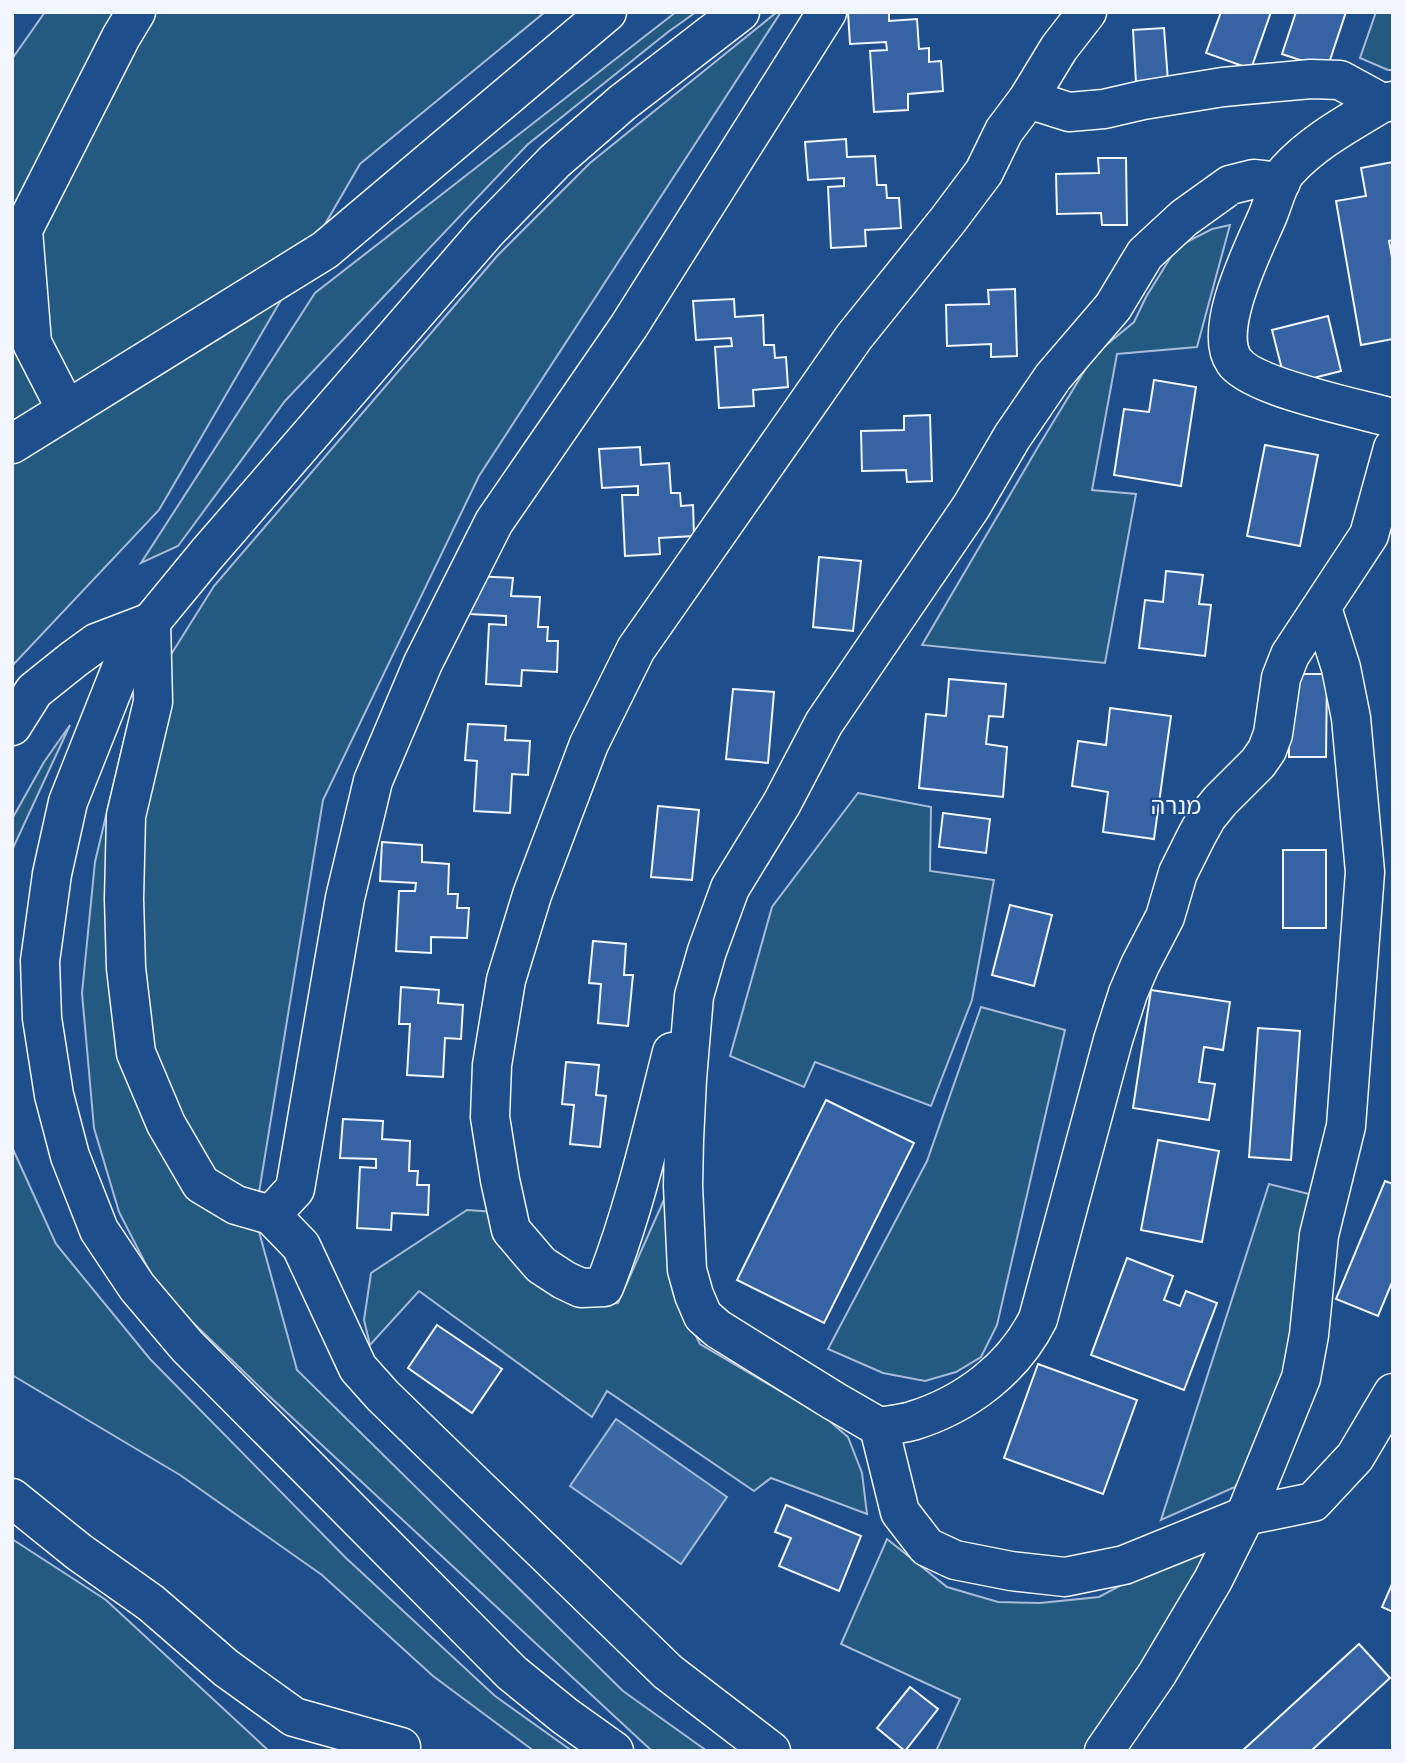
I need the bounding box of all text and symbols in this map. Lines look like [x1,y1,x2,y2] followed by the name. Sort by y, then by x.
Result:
[1151,791,1201,820] district label: מנרה

